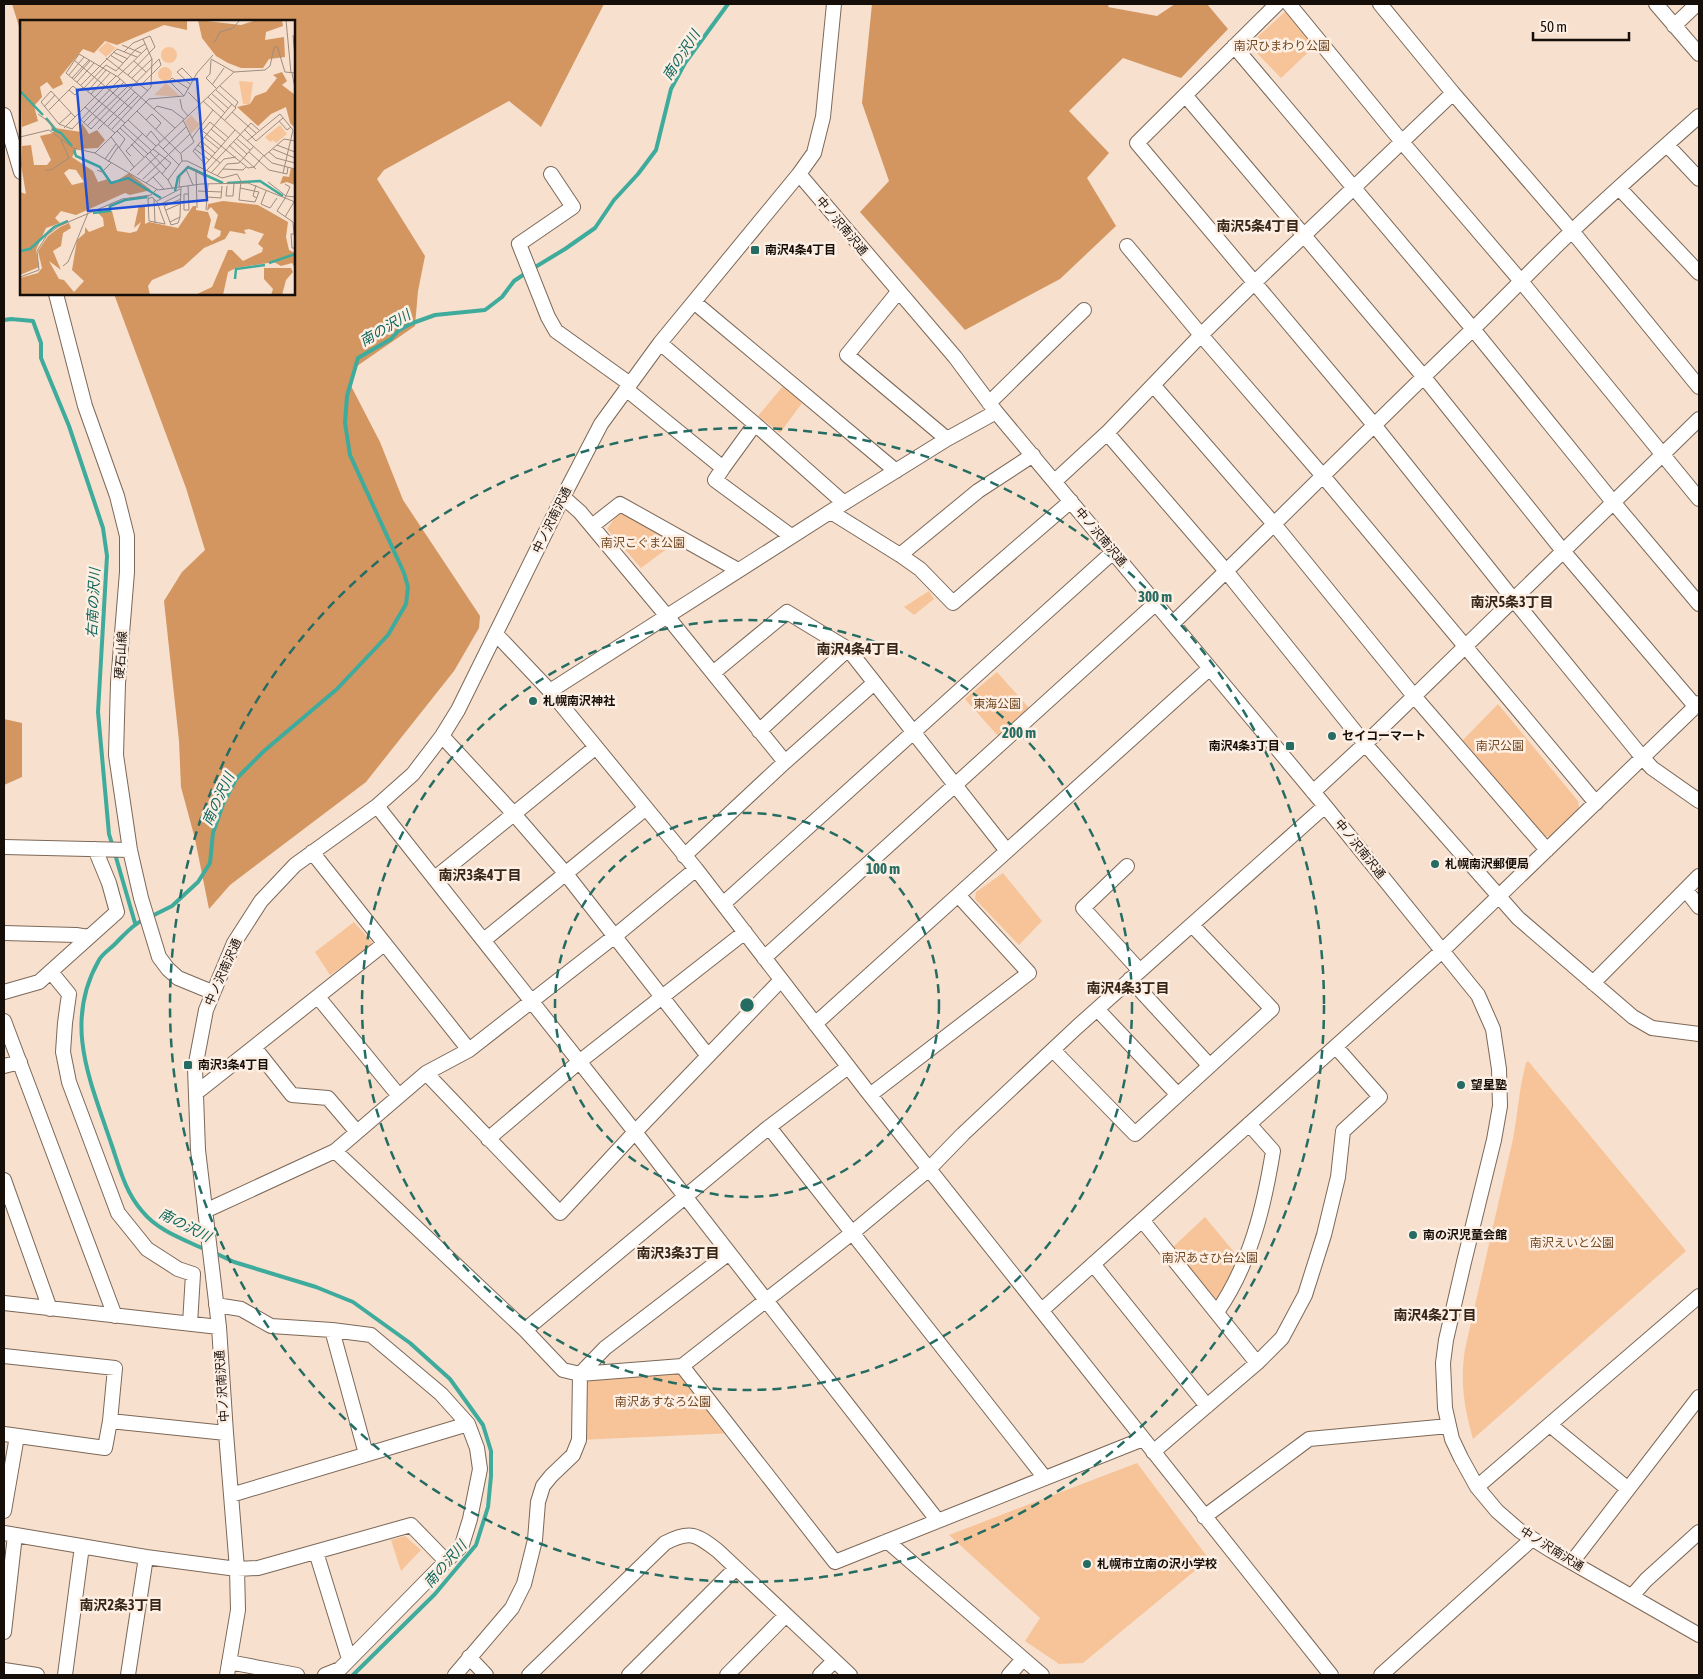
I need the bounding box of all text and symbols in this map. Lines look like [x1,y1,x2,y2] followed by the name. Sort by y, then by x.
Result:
[1533,10,1629,42] scale bar
[1540,18,1567,35] text: 50 m
[20,20,295,295] inset map
[659,25,704,83] water label: 南の沢川
[1234,39,1330,53] park label: 南沢ひまわり公園
[813,194,871,258] street label: 中ノ沢南沢通
[1216,218,1300,234] district label: 南沢5条4丁目
[765,243,836,257] place label: 南沢4条4丁目
[749,244,761,256] marker: 南沢4条4丁目
[357,306,415,349] water label: 南の沢川
[530,485,574,555] street label: 中ノ沢南沢通
[1072,505,1130,569] street label: 中ノ沢南沢通
[601,536,685,550] park label: 南沢こぐま公園
[83,566,103,638] water label: 右南の沢川
[1138,588,1172,605] text: 300 m
[1470,594,1554,610] district label: 南沢5条3丁目
[112,631,130,679] street label: 硬石山線
[816,641,900,657] district label: 南沢4条4丁目
[543,694,615,708] place label: 札幌南沢神社
[527,695,539,707] marker: 札幌南沢神社
[973,697,1021,711] park label: 東海公園
[1002,724,1036,741] text: 200 m
[1342,729,1426,743] place label: セイコーマート
[1326,730,1338,742] marker: セイコーマート
[1209,739,1280,753] place label: 南沢4条3丁目
[1476,739,1524,753] park label: 南沢公園
[1284,740,1296,752] marker: 南沢4条3丁目
[199,768,238,828] water label: 南の沢川
[1332,817,1388,881] street label: 中ノ沢南沢通
[1445,857,1529,871] place label: 札幌南沢郵便局
[1429,858,1441,870] marker: 札幌南沢郵便局
[866,860,900,877] text: 100 m
[438,867,522,883] district label: 南沢3条4丁目
[202,936,244,1008] street label: 中ノ沢南沢通
[1086,980,1170,996] district label: 南沢4条3丁目
[738,996,756,1014] centre of rings
[198,1058,269,1072] place label: 南沢3条4丁目
[182,1059,194,1071] marker: 南沢3条4丁目
[1471,1078,1507,1092] place label: 望星塾
[1455,1079,1467,1091] marker: 望星塾
[156,1205,215,1246] water label: 南の沢川
[1423,1228,1507,1242] place label: 南の沢児童会館
[1407,1229,1419,1241] marker: 南の沢児童会館
[1530,1236,1614,1250] park label: 南沢えいと公園
[636,1245,720,1261] district label: 南沢3条3丁目
[1162,1251,1258,1265] park label: 南沢あさひ台公園
[1393,1307,1477,1323] district label: 南沢4条2丁目
[213,1350,231,1422] street label: 中ノ沢南沢通
[615,1395,711,1409] park label: 南沢あすなろ公園
[1518,1524,1586,1574] street label: 中ノ沢南沢通
[421,1536,471,1590] water label: 南の沢川
[1097,1557,1217,1571] place label: 札幌市立南の沢小学校
[1081,1558,1093,1570] marker: 札幌市立南の沢小学校
[79,1597,163,1613] district label: 南沢2条3丁目

